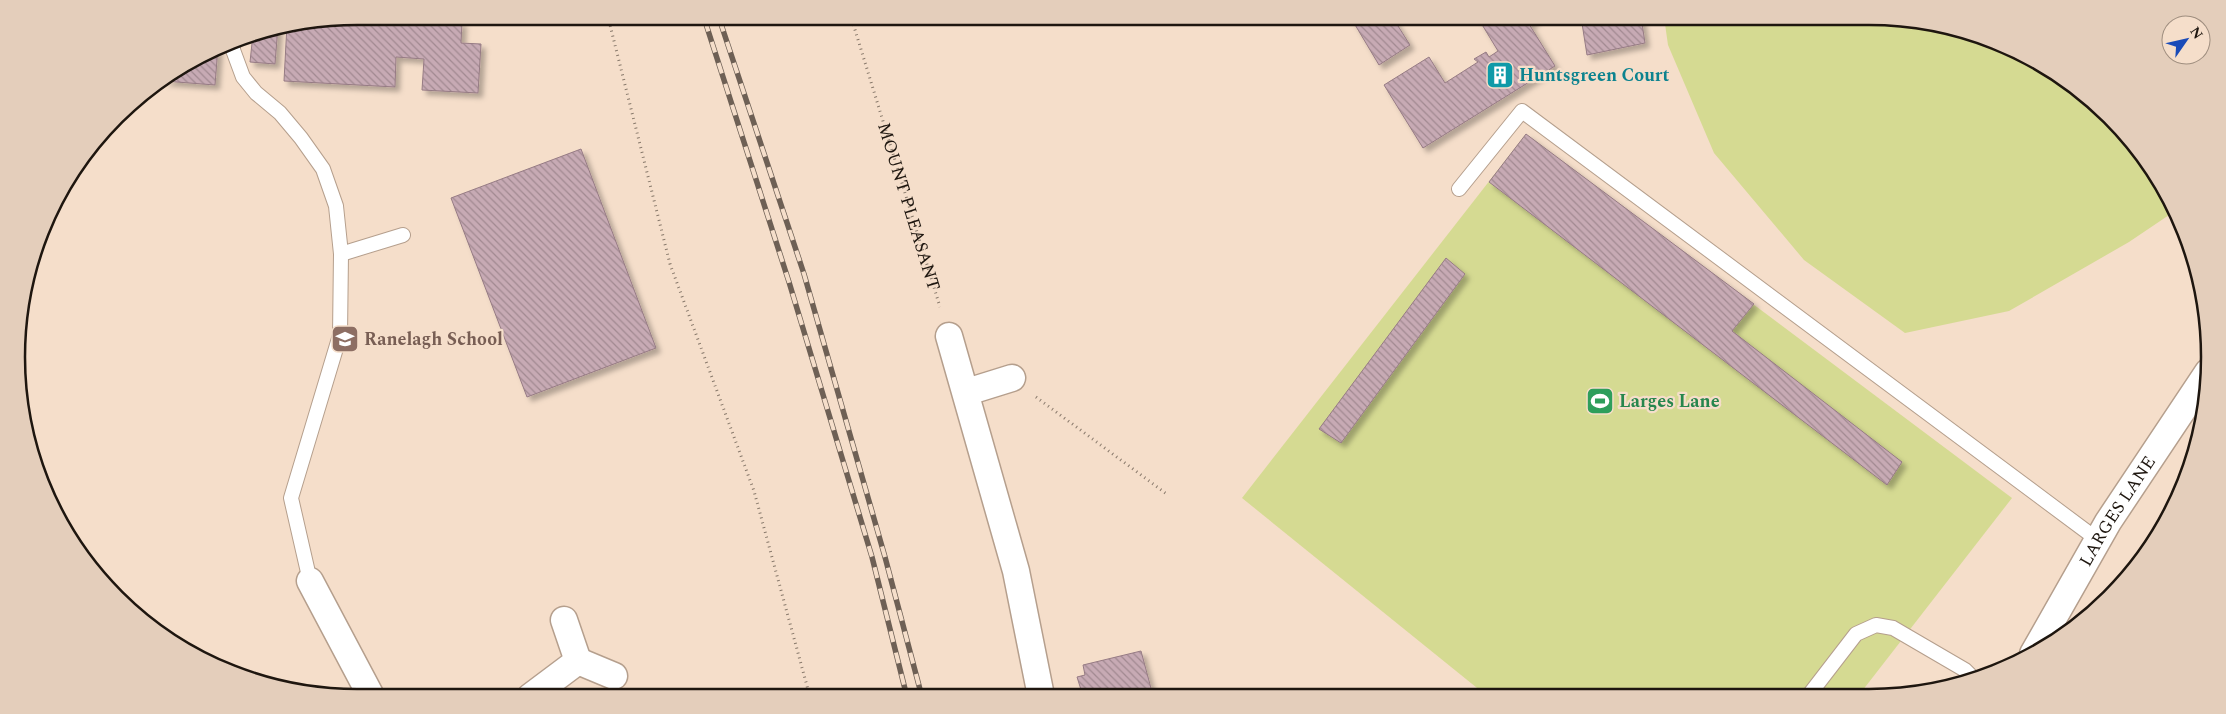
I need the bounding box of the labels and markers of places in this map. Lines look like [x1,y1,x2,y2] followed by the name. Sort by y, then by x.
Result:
[1485,60,1515,90] building icon: Huntsgreen Court
[1519,62,1669,89] place label: Huntsgreen Court
[330,324,360,354] school or university icon: Ranelagh School
[364,326,503,353] place label: Ranelagh School
[1585,386,1615,416] sports icon: Larges Lane
[1619,388,1720,415] place label: Larges Lane

